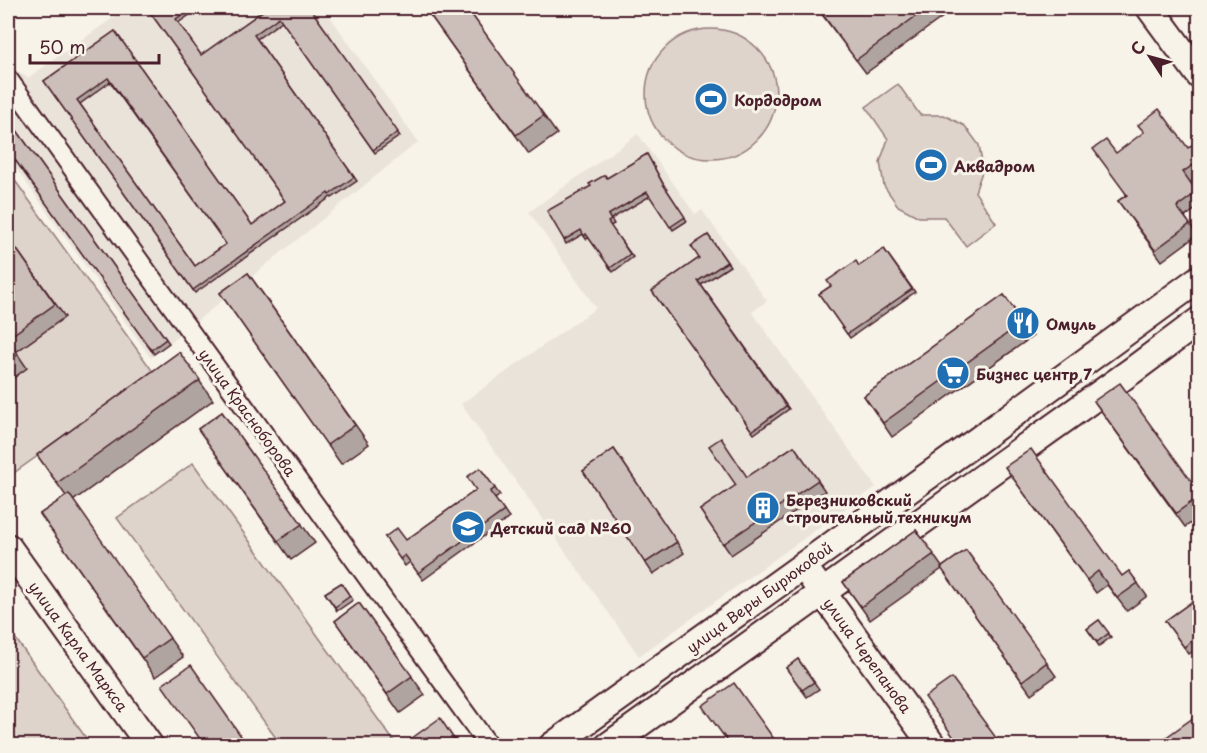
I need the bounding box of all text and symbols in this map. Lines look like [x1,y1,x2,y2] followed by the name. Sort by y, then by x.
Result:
[30,27,159,65] scale bar
[1120,27,1180,87] north arrow
[39,33,86,60] text: 50 m
[1124,36,1150,60] text: С
[693,81,729,117] sports icon: Кордодром
[734,88,822,111] place label: Кордодром
[913,147,949,183] sports icon: Аквадром
[954,154,1035,177] place label: Аквадром
[1005,305,1041,341] restaurant icon: Омуль
[1046,312,1096,335] place label: Омуль
[194,343,303,481] street label: улица Красноборова
[935,355,971,391] supermarket icon: Бизнес центр 7
[976,362,1092,385] place label: Бизнес центр 7
[786,488,972,528] place label: Березниковский строительный техникум
[745,490,781,526] building icon: Березниковский строительный техникум
[450,509,486,545] school or university icon: Детский сад №60
[490,516,631,539] place label: Детский сад №60
[681,536,837,658] street label: улица Веры Бирюковой
[24,576,135,717] street label: улица Карла Маркса
[818,592,918,718] street label: улица Черепанова

